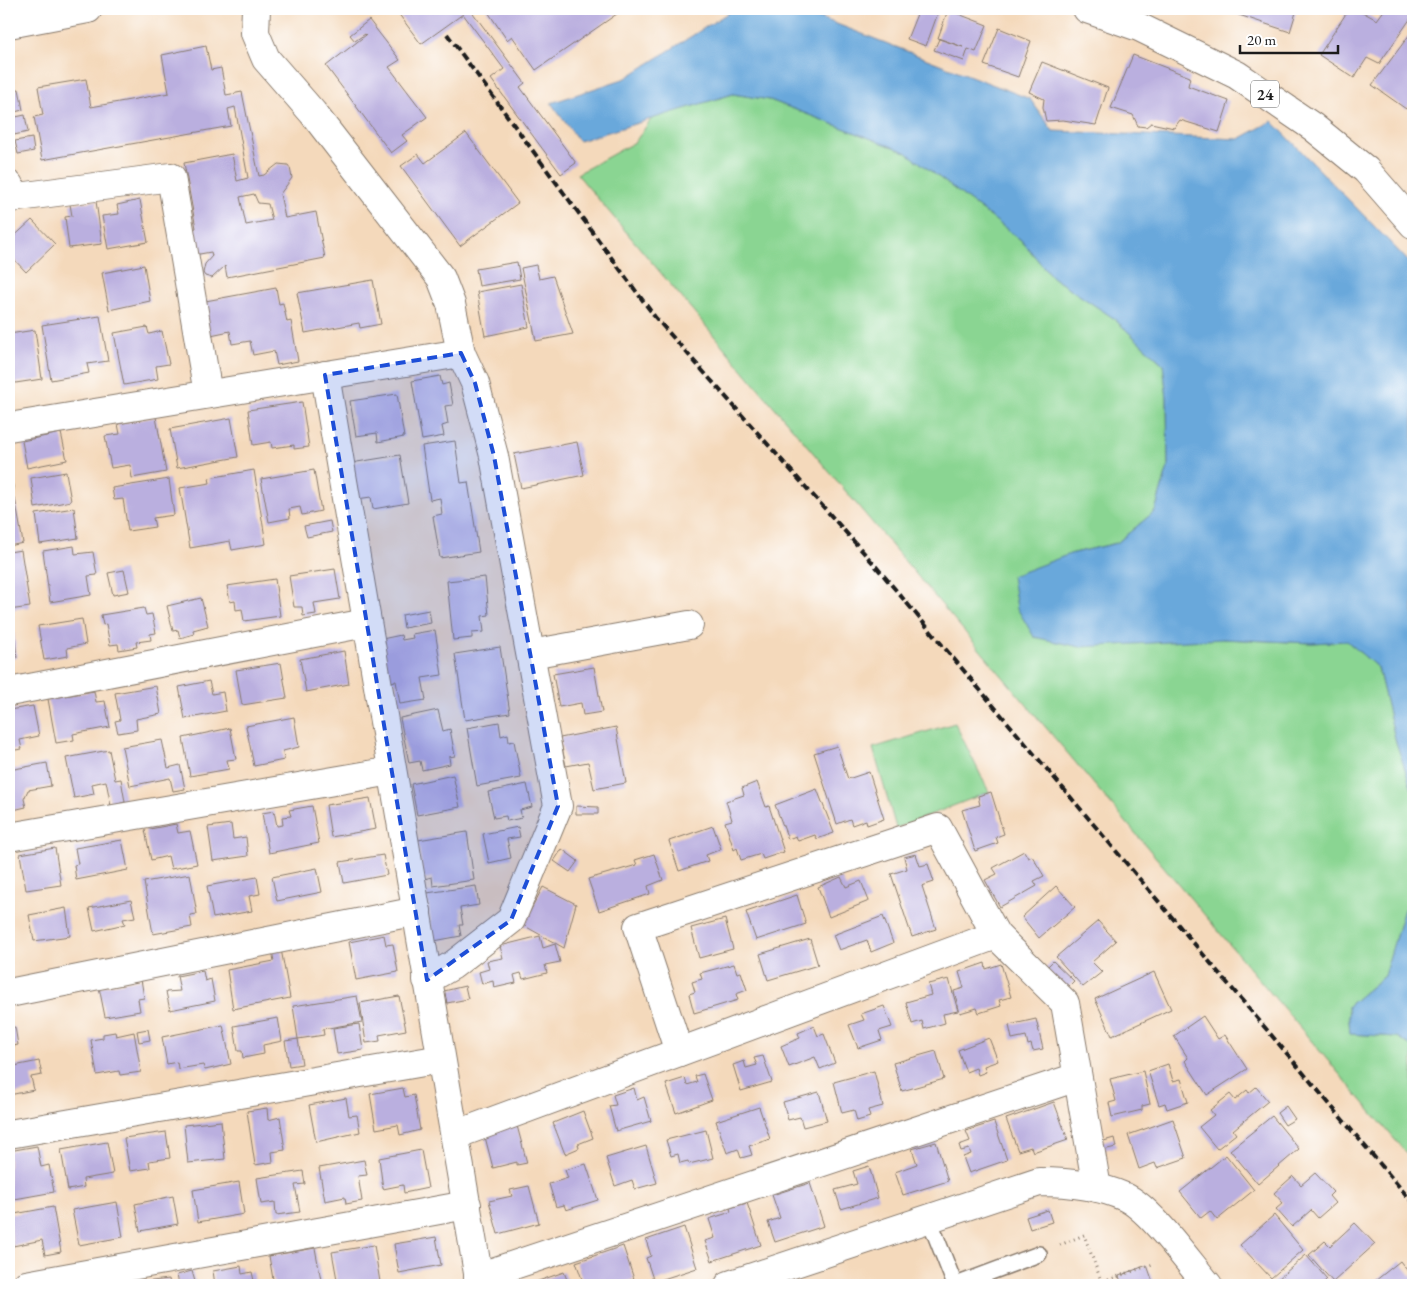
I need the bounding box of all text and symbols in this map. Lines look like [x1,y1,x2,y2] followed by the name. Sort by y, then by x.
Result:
[1240,22,1337,54] scale bar
[1247,30,1276,49] text: 20 m
[1251,80,1279,108] road number: 24

